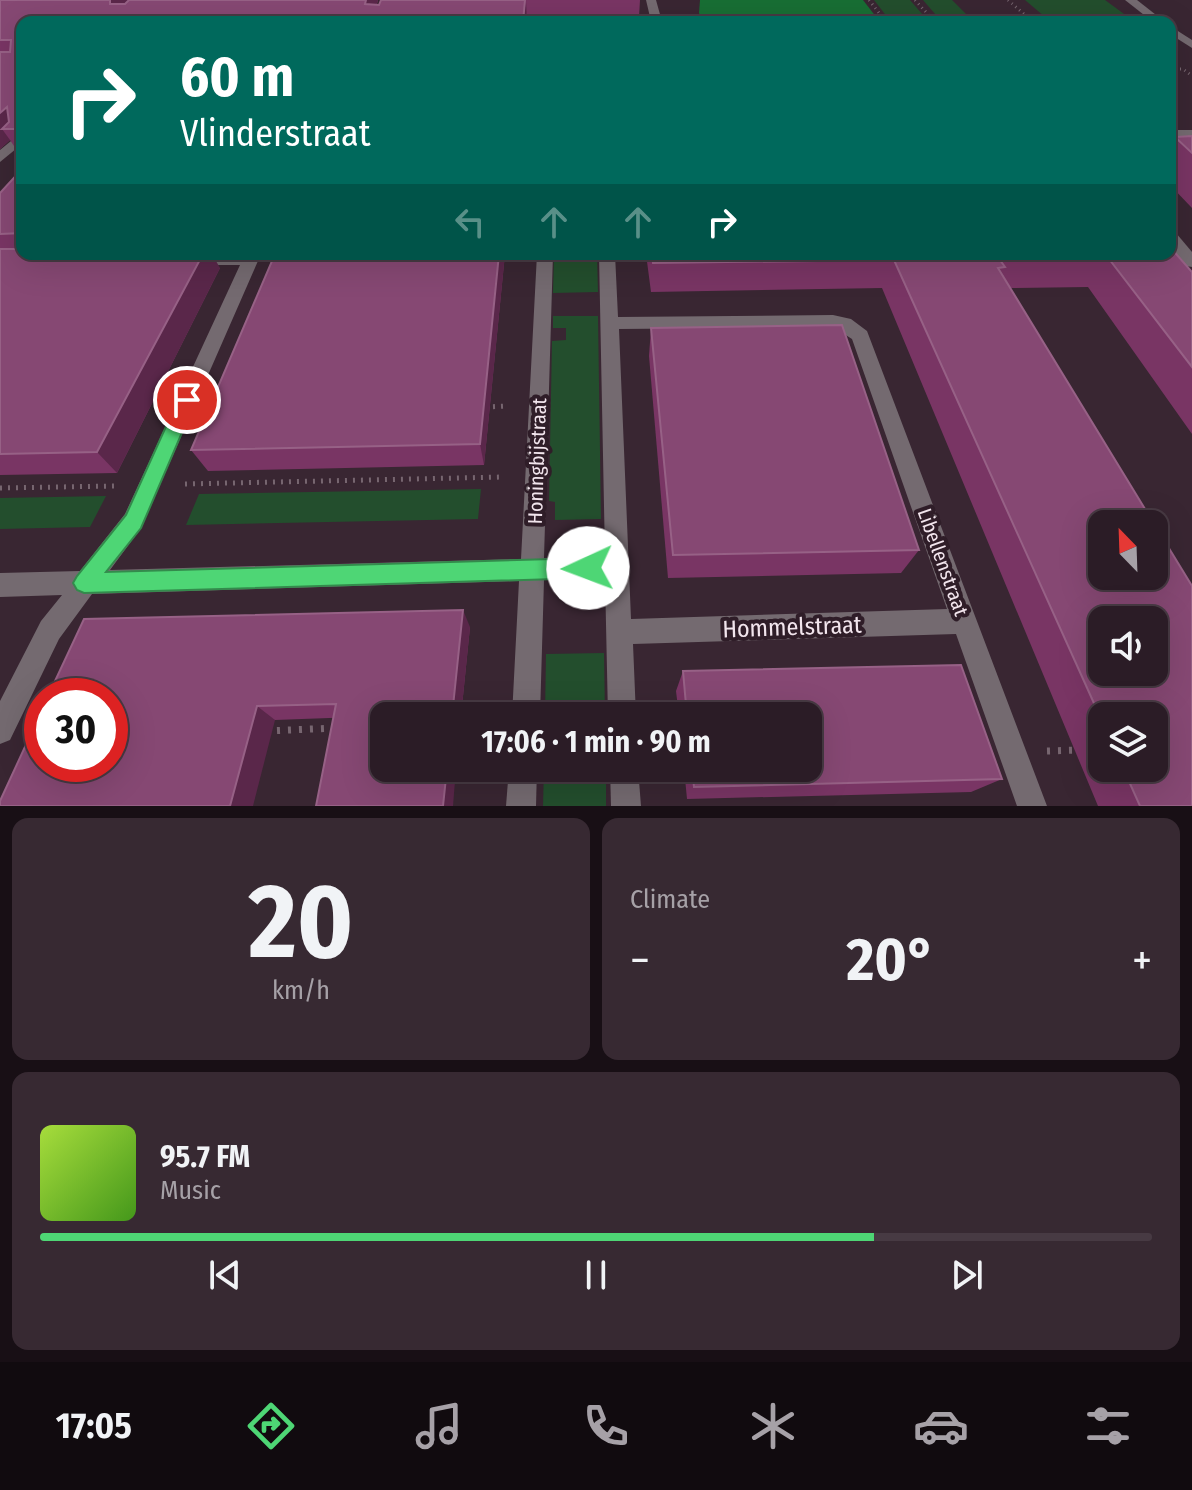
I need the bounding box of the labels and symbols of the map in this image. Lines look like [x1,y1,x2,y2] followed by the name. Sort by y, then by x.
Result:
[153,366,221,434] pin
[523,397,551,525] street label: Honingbijstraat
[912,505,974,620] street label: Libellenstraat
[1088,510,1168,590] north arrow
[546,526,630,610] position arrow
[722,611,862,643] street label: Hommelstraat
[24,678,128,782] speed limit sign: 30

